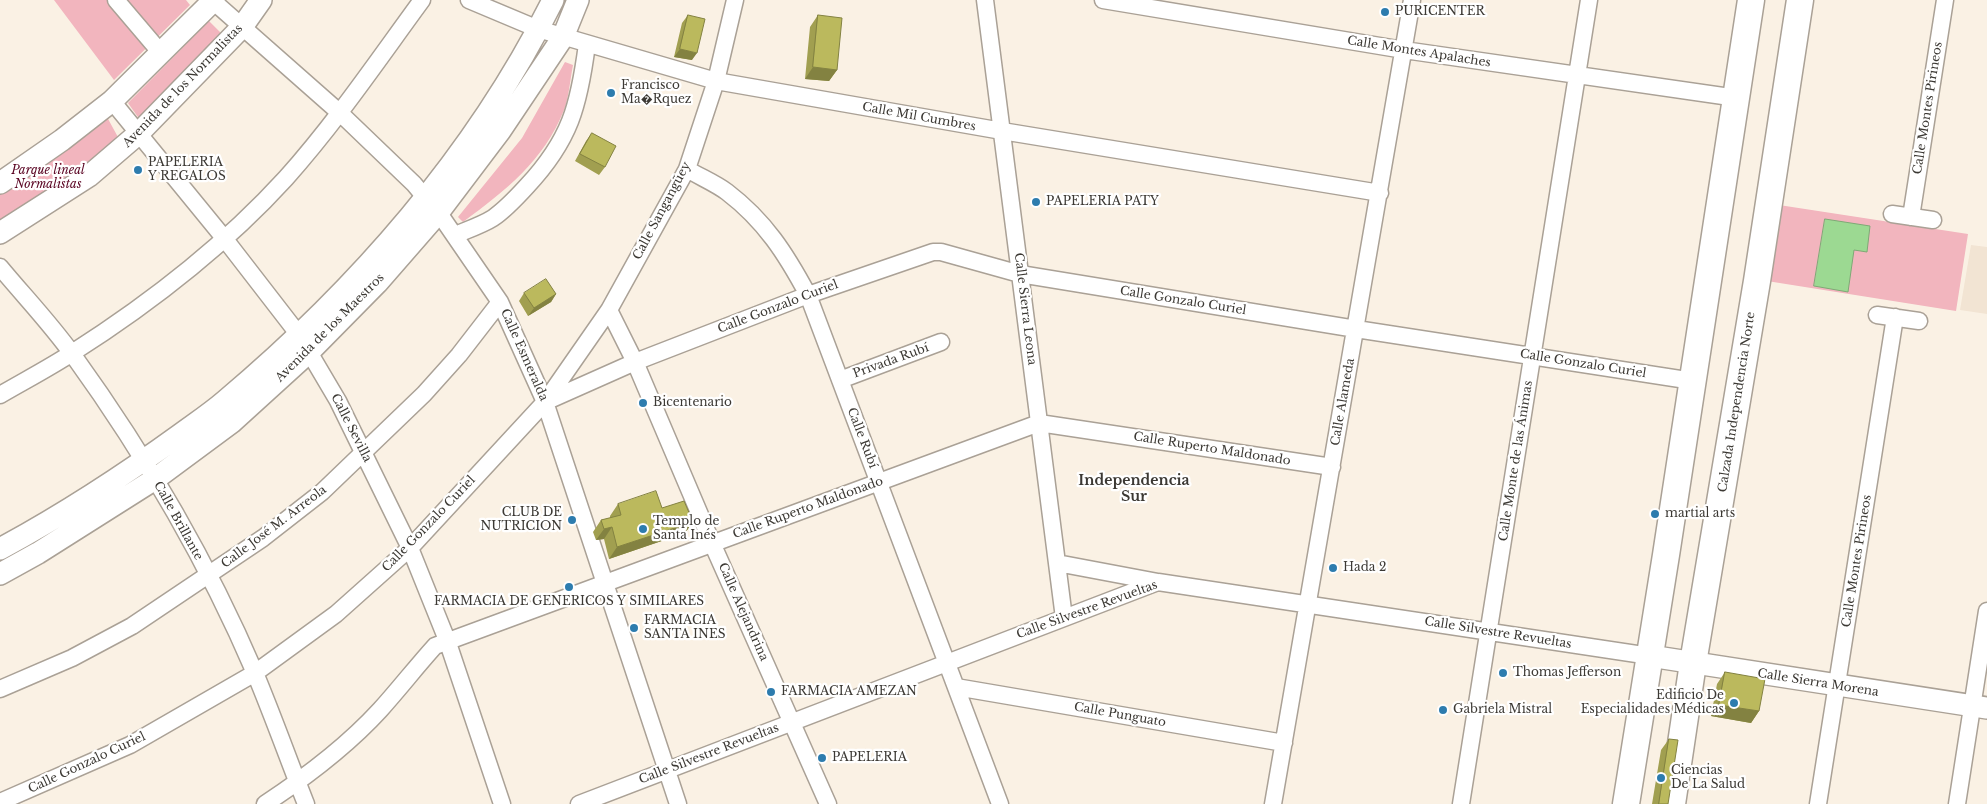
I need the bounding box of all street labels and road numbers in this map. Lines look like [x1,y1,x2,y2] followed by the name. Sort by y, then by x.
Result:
[120,21,246,151] street label: Avenida de los Normalistas
[1346,34,1492,70] street label: Calle Montes Apalaches
[1910,41,1946,175] street label: Calle Montes Pirineos
[861,100,977,134] street label: Calle Mil Cumbres
[630,160,694,262] street label: Calle Sangangüey
[1011,252,1039,366] street label: Calle Sierra Leona
[273,271,387,385] street label: Avenida de los Maestros
[716,277,840,337] street label: Calle Gonzalo Curiel
[1119,284,1247,318] street label: Calle Gonzalo Curiel
[497,307,551,403] street label: Calle Esmeralda
[1716,311,1758,493] street label: Calzada Independencia Norte
[851,341,931,381] street label: Privada Rubí
[1519,347,1647,381] street label: Calle Gonzalo Curiel
[1328,357,1358,447] street label: Calle Alameda
[1496,380,1536,542] street label: Calle Monte de las Ánimas
[328,391,374,465] street label: Calle Sevilla
[844,406,880,470] street label: Calle Rubí
[1132,429,1292,469] street label: Calle Ruperto Maldonado
[379,473,479,575] street label: Calle Gonzalo Curiel
[731,474,885,542] street label: Calle Ruperto Maldonado
[150,479,206,563] street label: Calle Brillante
[219,483,329,571] street label: Calle José M. Arreola
[1839,494,1875,628] street label: Calle Montes Pirineos
[715,561,771,663] street label: Calle Alejandrina
[1015,578,1159,642] street label: Calle Silvestre Revueltas
[1423,614,1573,652] street label: Calle Silvestre Revueltas
[1756,666,1880,700] street label: Calle Sierra Morena
[1073,700,1167,730] street label: Calle Punguato
[637,721,781,787] street label: Calle Silvestre Revueltas
[26,729,148,797] street label: Calle Gonzalo Curiel

